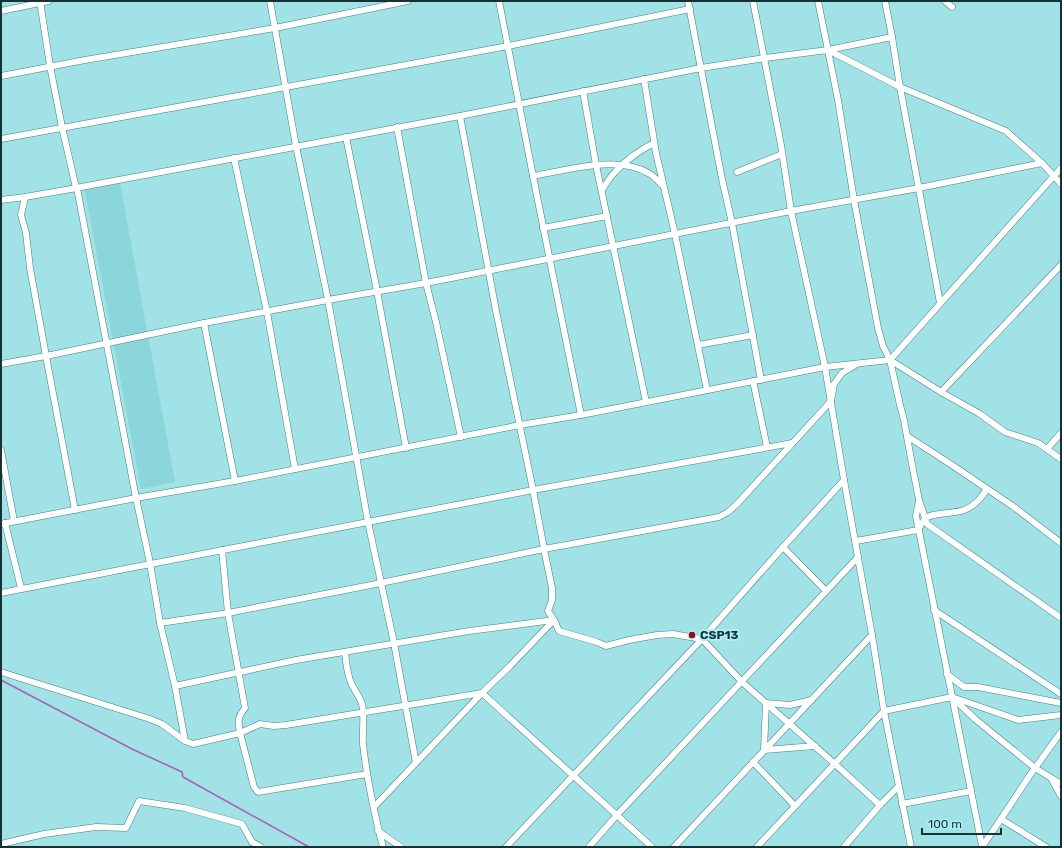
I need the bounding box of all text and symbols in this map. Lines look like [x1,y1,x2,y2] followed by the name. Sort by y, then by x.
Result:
[700,628,738,642] place label: CSP13
[687,630,697,640] marker: CSP13
[922,810,1001,836] scale bar
[928,817,962,831] text: 100 m

